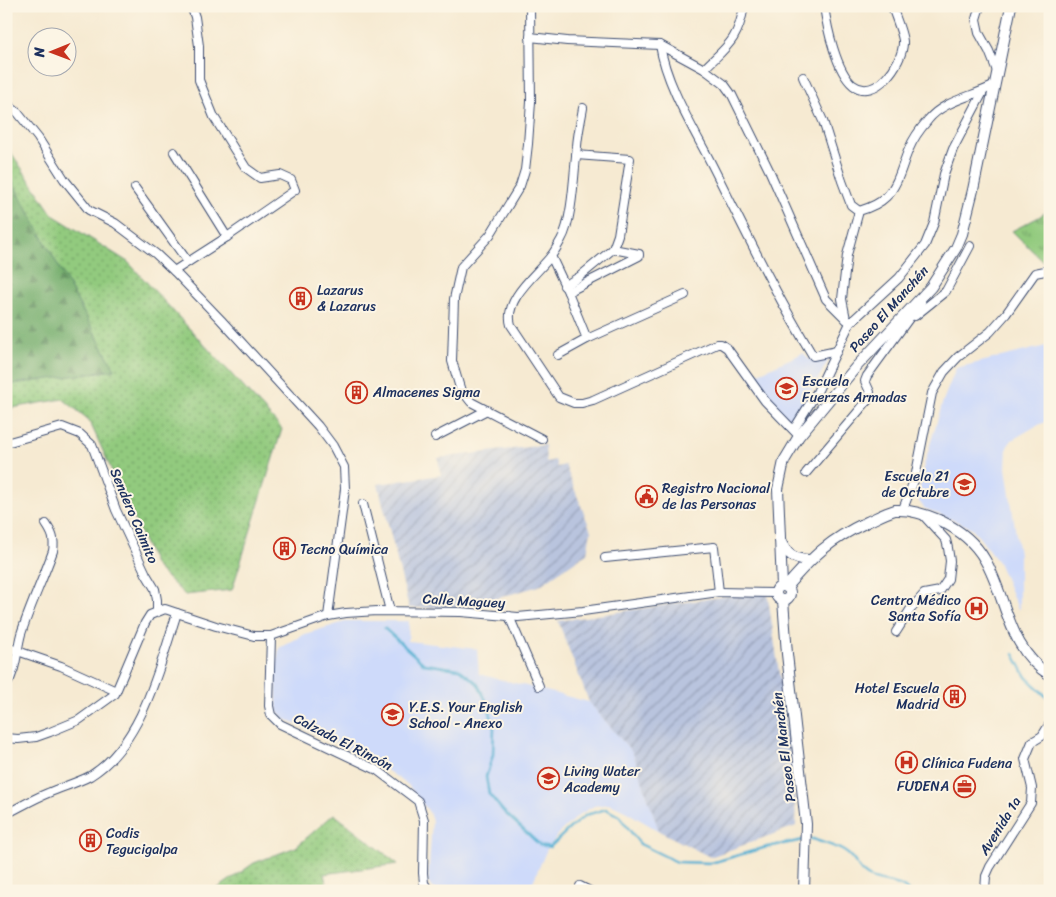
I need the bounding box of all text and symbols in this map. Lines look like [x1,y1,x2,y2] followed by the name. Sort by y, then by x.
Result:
[28,28,78,78] north arrow
[27,47,52,58] text: N
[843,259,935,358] street label: Paseo El Manchén
[317,278,376,319] place label: Lazarus & Lazarus
[289,286,313,310] building icon: Lazarus & Lazarus
[802,369,907,410] place label: Escuela Fuerzas Armadas
[774,377,798,401] school or university icon: Escuela Fuerzas Armadas
[345,380,369,404] building icon: Almacenes Sigma
[372,380,481,405] place label: Almacenes Sigma
[103,464,165,568] street label: Sendero Caimito
[881,464,949,505] place label: Escuela 21 de Octubre
[953,472,977,496] school or university icon: Escuela 21 de Octubre
[662,476,771,517] place label: Registro Nacional de las Personas
[634,484,658,508] public building icon: Registro Nacional de las Personas
[272,537,296,561] building icon: Tecno Química
[300,537,389,562] place label: Tecno Química
[422,586,507,616] street label: Calle Maguey
[871,588,961,629] place label: Centro Médico Santa Sofía
[965,596,989,620] hospital icon: Centro Médico Santa Sofía
[855,676,941,717] place label: Hotel Escuela Madrid
[943,684,967,708] building icon: Hotel Escuela Madrid
[765,690,803,803] street label: Paseo El Manchén
[409,695,523,736] place label: Y.E.S. Your English School - Anexo
[381,703,405,727] school or university icon: Y.E.S. Your English School - Anexo
[289,706,397,778] street label: Calzada El Rincón
[894,751,918,775] hospital icon: Clínica Fudena
[922,751,1013,776] place label: Clínica Fudena
[563,759,641,800] place label: Living Water Academy
[536,767,560,791] school or university icon: Living Water Academy
[897,774,949,799] place label: FUDENA
[953,774,977,798] office icon: FUDENA
[972,792,1028,861] street label: Avenida 1a
[106,821,179,862] place label: Codis Tegucigalpa
[78,829,102,853] building icon: Codis Tegucigalpa

